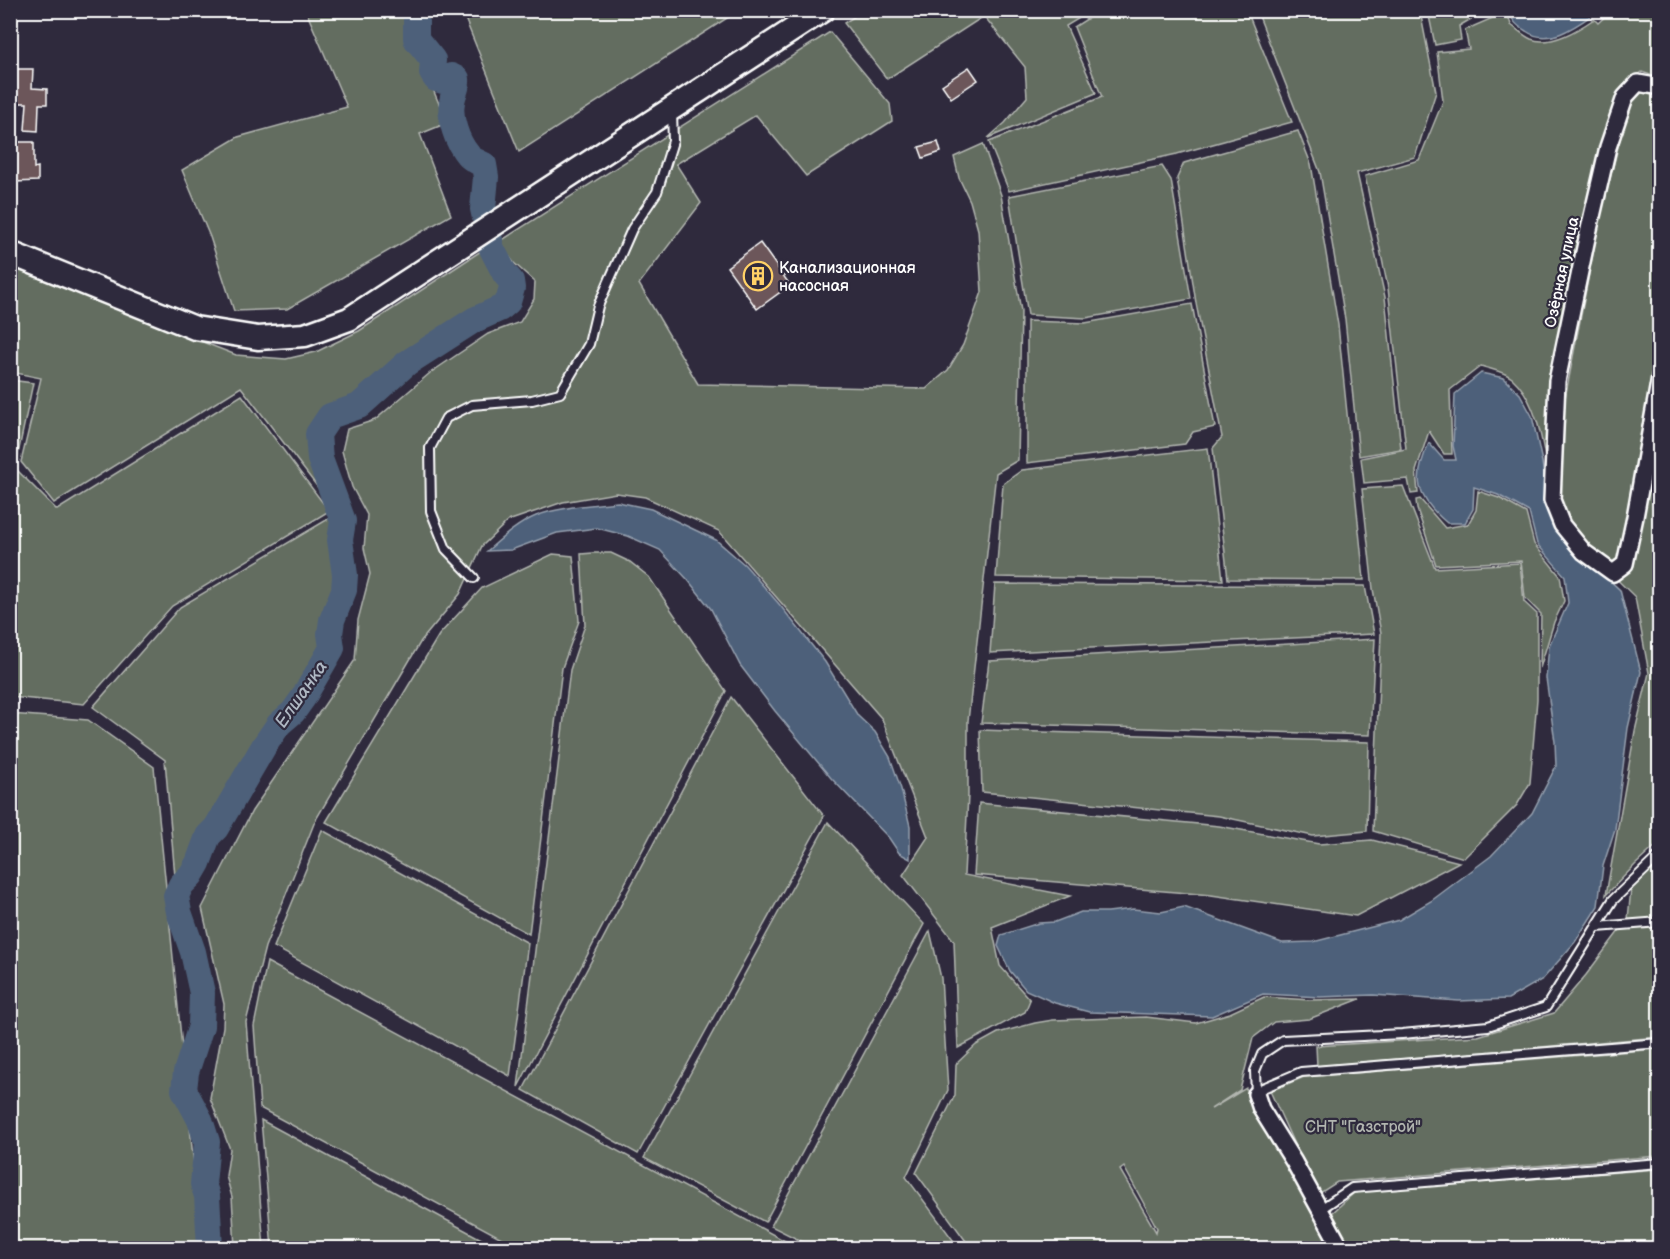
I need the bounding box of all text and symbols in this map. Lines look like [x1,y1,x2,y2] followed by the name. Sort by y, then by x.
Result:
[1541,215,1584,330] street label: Озёрная улица
[779,259,916,296] place label: Канализационная насосная
[742,260,774,292] building icon: Канализационная насосная
[271,657,332,732] water label: Елшанка
[1305,1118,1421,1137] park label: СНТ "Газстрой"

